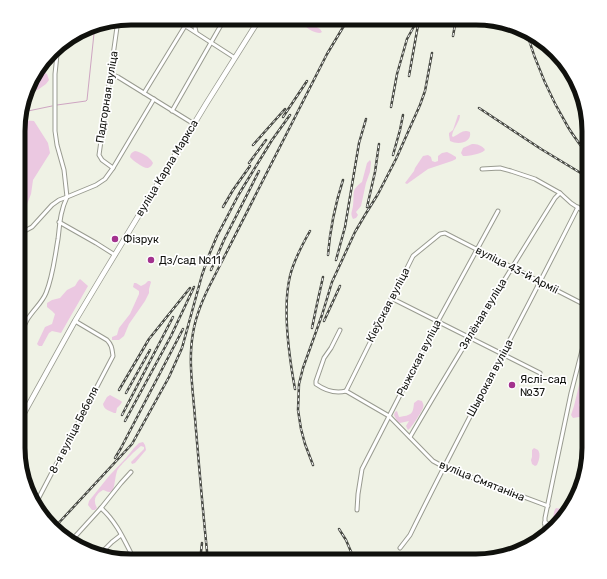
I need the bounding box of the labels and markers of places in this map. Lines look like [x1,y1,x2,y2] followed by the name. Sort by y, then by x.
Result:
[123,233,159,246] place label: Фізрук
[110,234,120,244] marker: Фізрук
[159,254,221,267] place label: Дз/сад №11
[146,255,156,265] marker: Дз/сад №11
[520,373,567,399] place label: Яслі-сад №37
[507,380,517,390] marker: Яслі-сад №37

